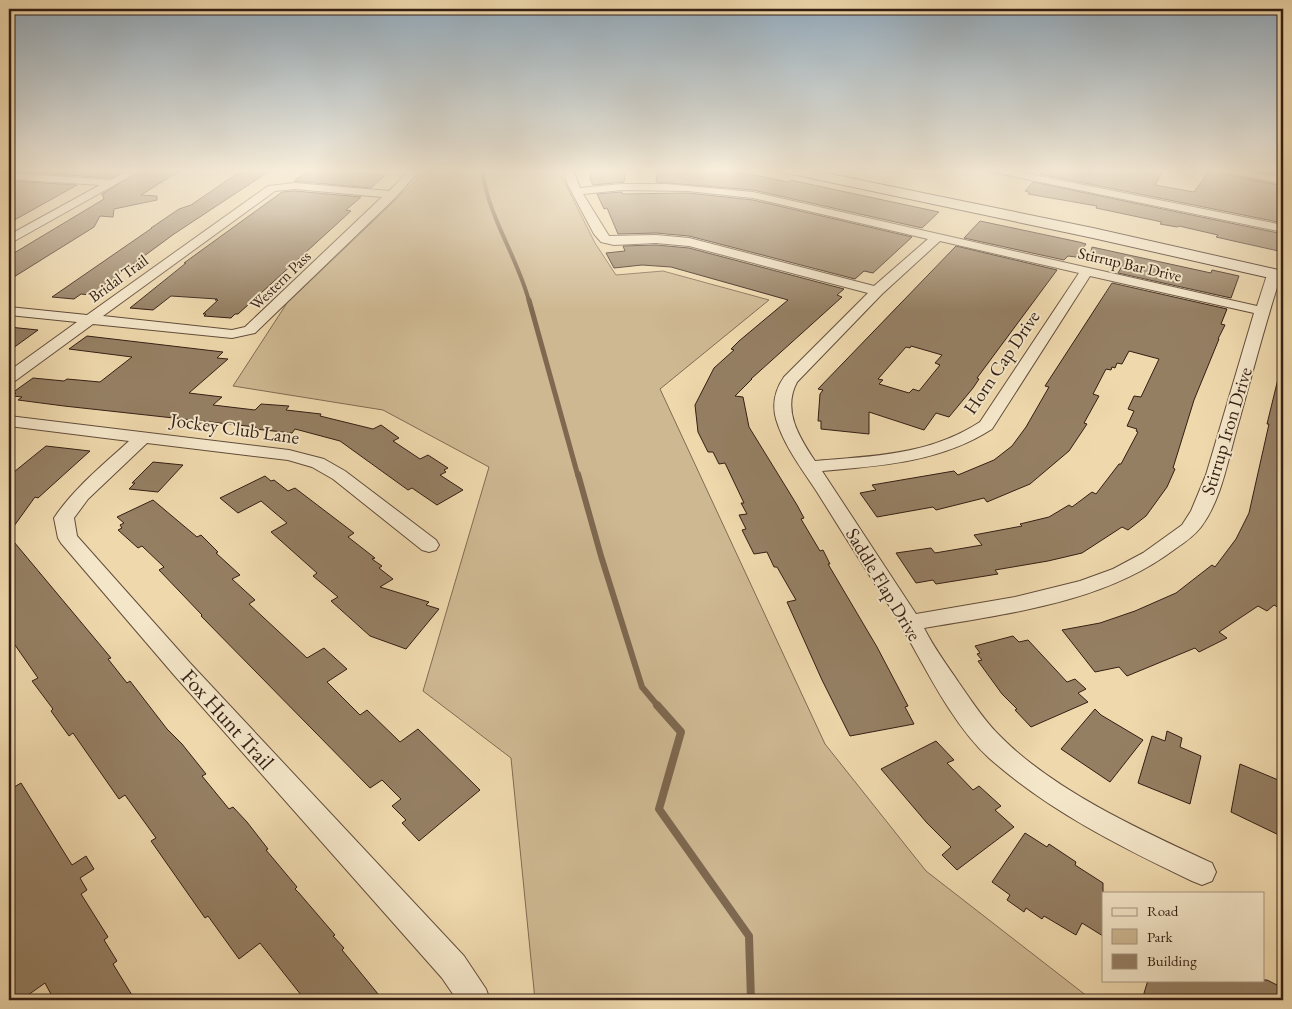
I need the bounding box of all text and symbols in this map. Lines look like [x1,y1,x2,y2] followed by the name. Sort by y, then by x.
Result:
[1076,242,1184,287] street label: Stirrup Bar Drive
[245,246,316,315] street label: Western Pass
[84,250,152,307] street label: Bridal Trail
[957,305,1045,419] street label: Horn Cap Drive
[1195,364,1258,498] street label: Stirrup Iron Drive
[167,407,301,450] street label: Jockey Club Lane
[840,523,927,645] street label: Saddle Flap Drive
[175,663,281,776] street label: Fox Hunt Trail
[1102,892,1264,982] legend
[1147,901,1179,920] text: Road
[1147,927,1174,946] text: Park
[1147,951,1197,970] text: Building

